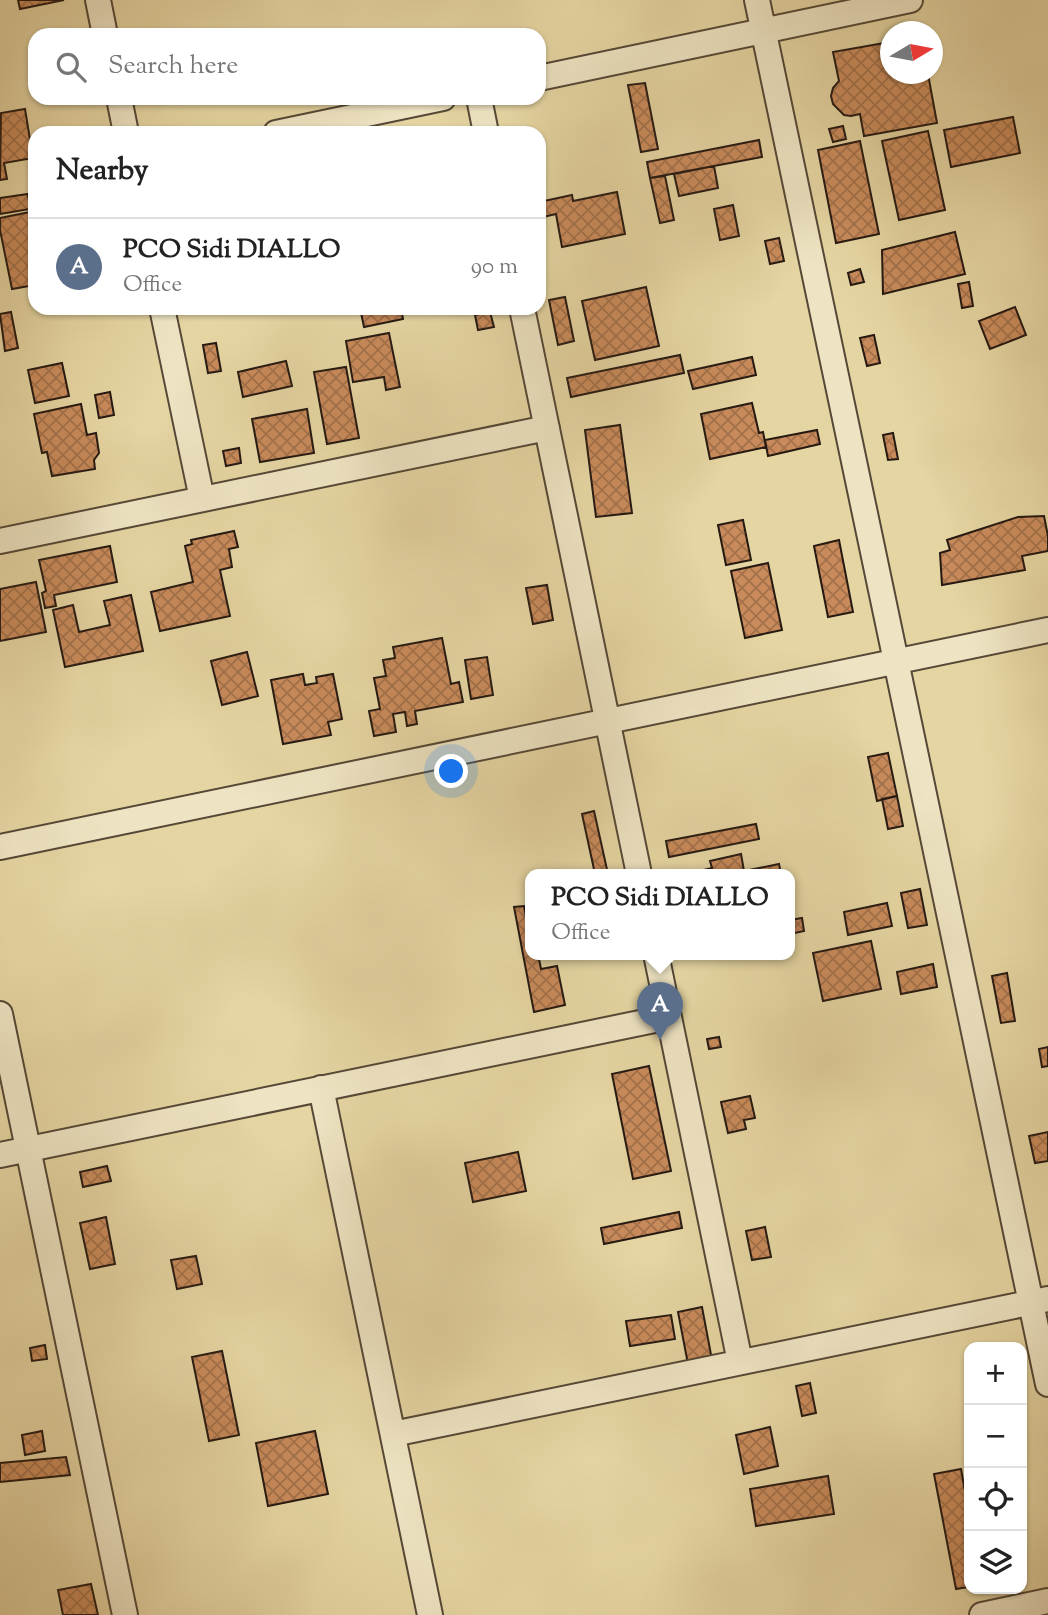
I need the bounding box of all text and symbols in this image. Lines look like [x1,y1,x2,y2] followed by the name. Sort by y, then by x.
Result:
[880,21,943,84] north arrow
[28,28,546,105] search box
[52,48,90,86] icon: search
[108,48,238,85] text: Search here
[56,150,148,193] text: Nearby
[123,232,341,269] text: PCO Sidi DIALLO
[70,251,88,284] text: A
[471,251,518,284] text: 90 m
[123,269,182,302] text: Office
[434,754,468,788] your location
[525,869,795,960] popup
[551,880,769,917] text: PCO Sidi DIALLO
[551,917,610,950] text: Office
[637,982,683,1040] pin: A
[964,1342,1027,1594] map controls
[964,1342,1027,1405] button: +
[964,1405,1027,1468] button: −
[964,1468,1027,1531] button: locate
[964,1531,1027,1594] button: layers

